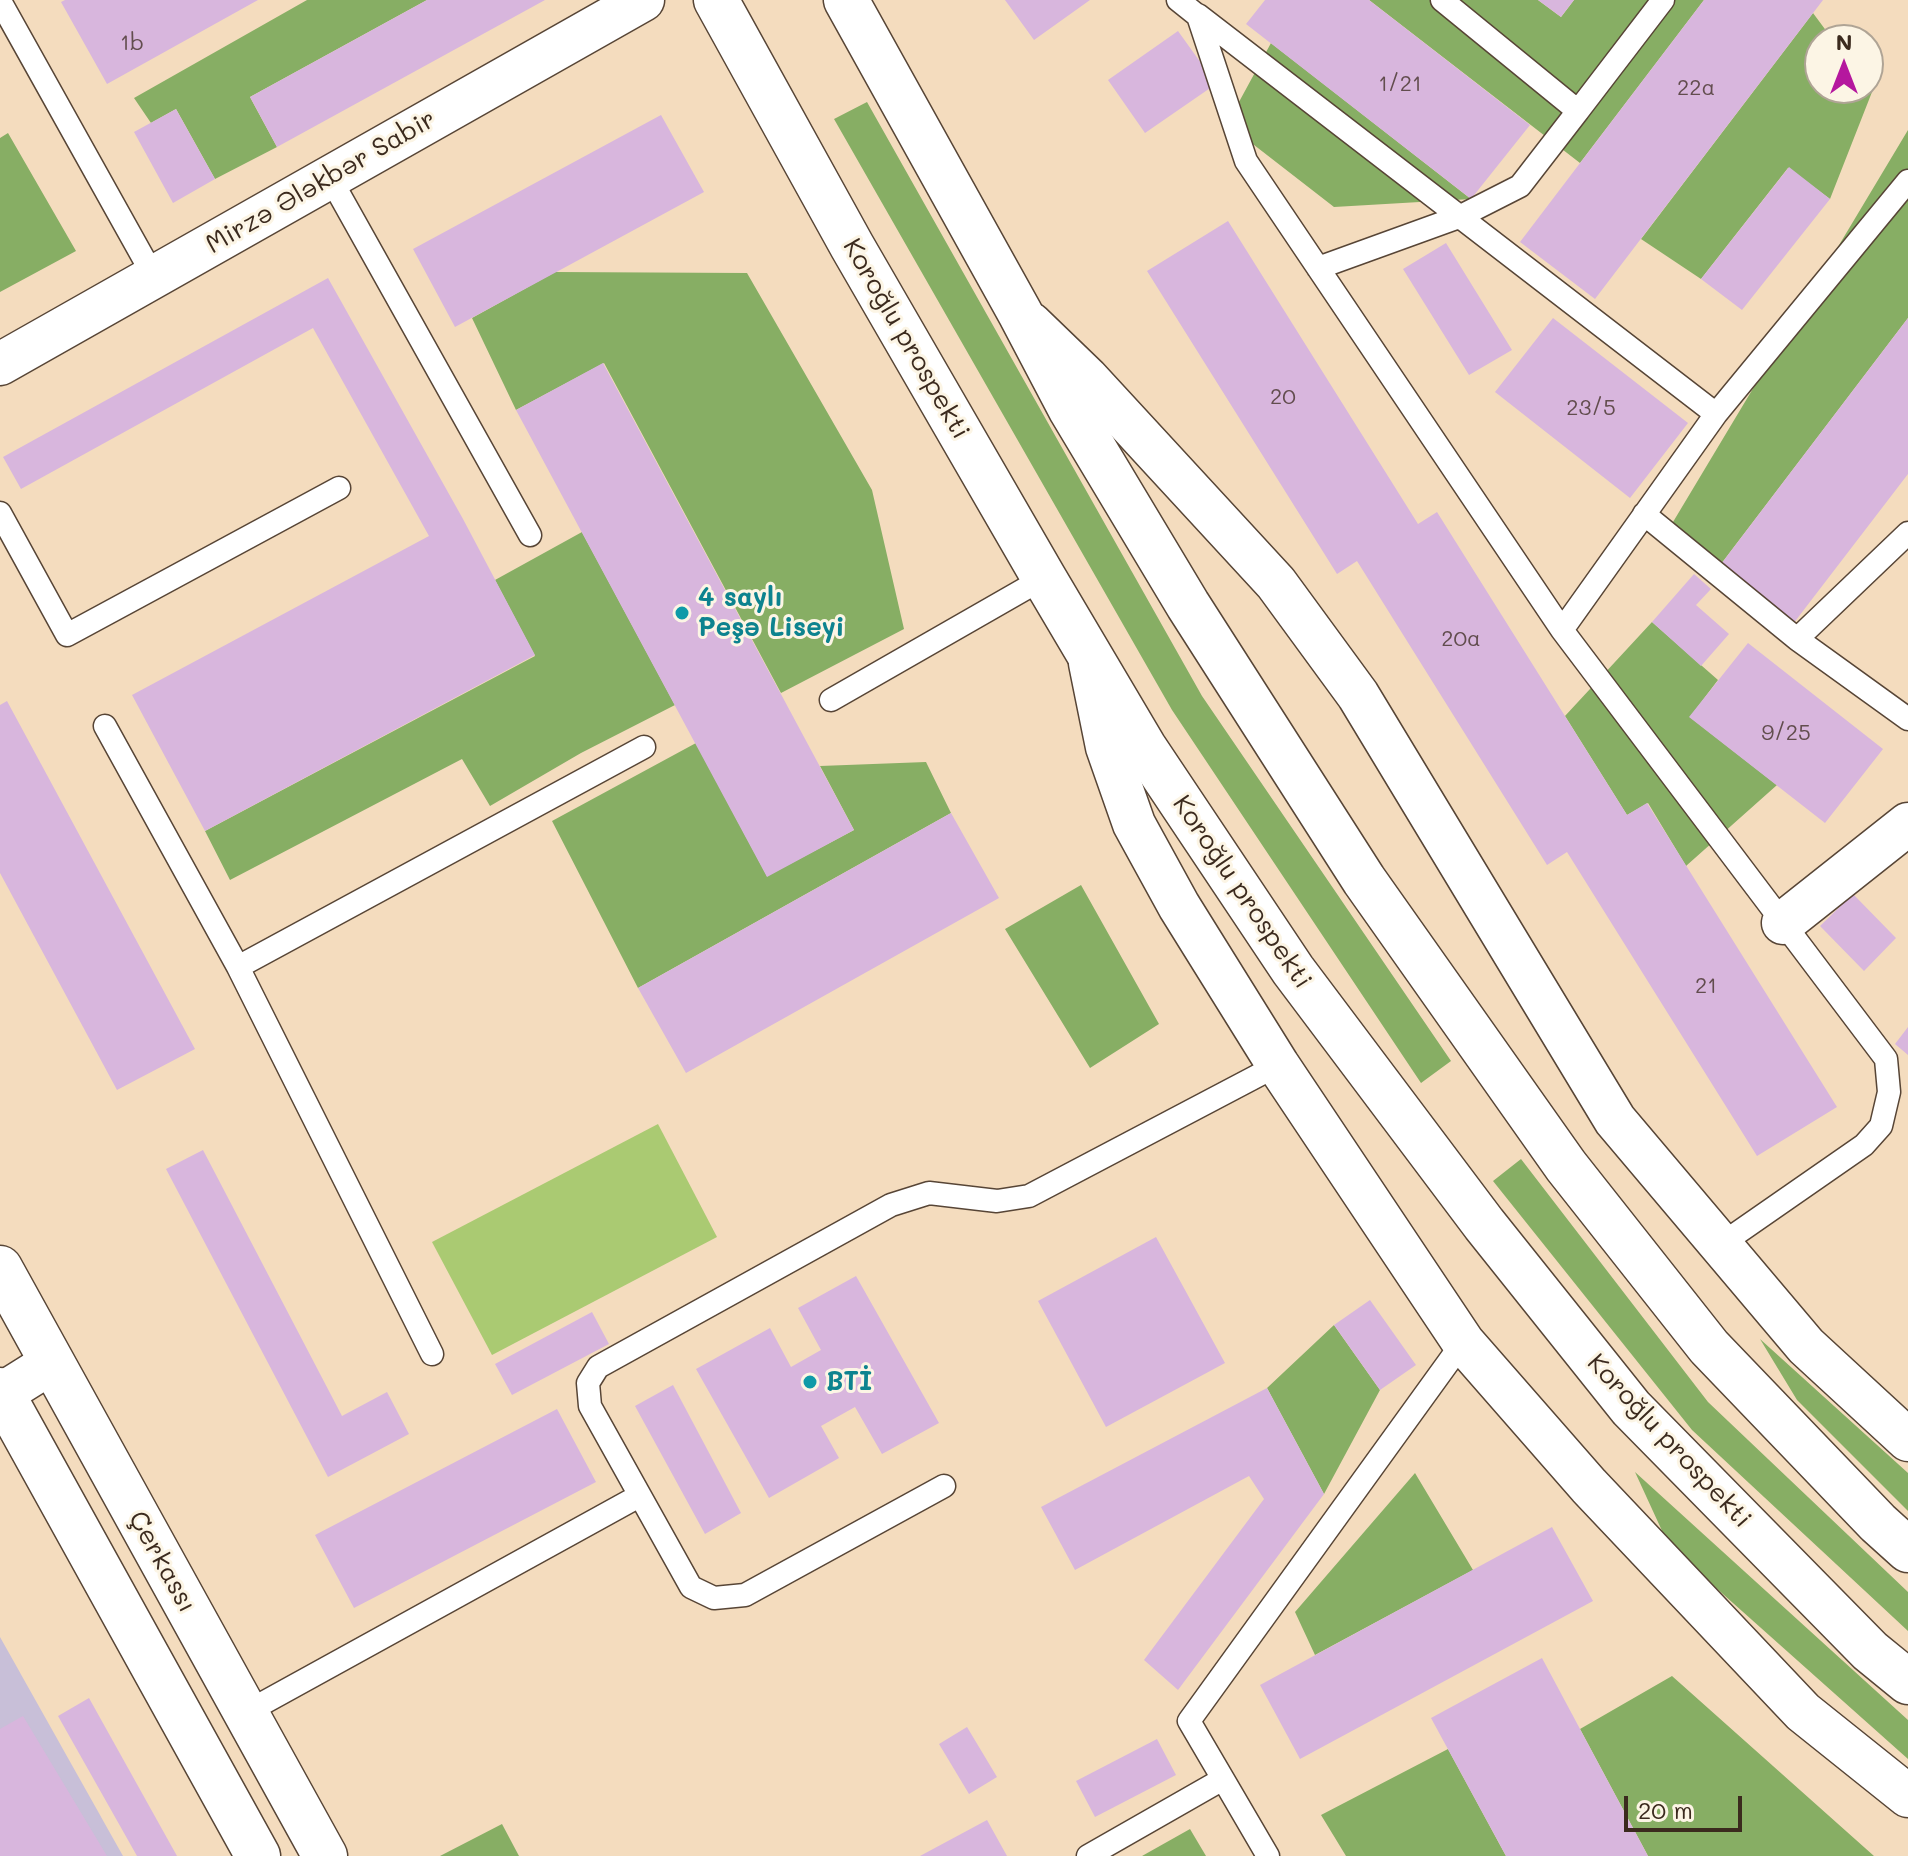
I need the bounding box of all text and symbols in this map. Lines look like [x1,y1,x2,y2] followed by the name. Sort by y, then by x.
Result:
[1804,24,1884,104] north arrow
[1836,27,1852,56] text: N
[120,30,144,56] house number: 1b
[1378,71,1422,97] house number: 1/21
[1677,75,1715,101] house number: 22a
[201,103,441,261] street label: Mirzə Ələkbər Sabir
[836,233,976,445] street label: Koroğlu prospekti
[1270,384,1296,410] house number: 20
[1566,395,1616,421] house number: 23/5
[698,582,845,644] place label: 4 saylı Peşə Liseyi
[673,604,691,622] marker: 4 saylı Peşə Liseyi
[1441,626,1481,652] house number: 20a
[1761,720,1811,746] house number: 9/25
[1166,789,1318,995] street label: Koroğlu prospekti
[1695,973,1717,999] house number: 21
[1580,1348,1758,1534] street label: Koroğlu prospekti
[826,1366,872,1398] place label: BTİ
[801,1373,819,1391] marker: BTİ
[121,1506,203,1618] street label: Çerkassı
[1628,1780,1746,1830] scale bar
[1638,1794,1693,1825] text: 20 m

